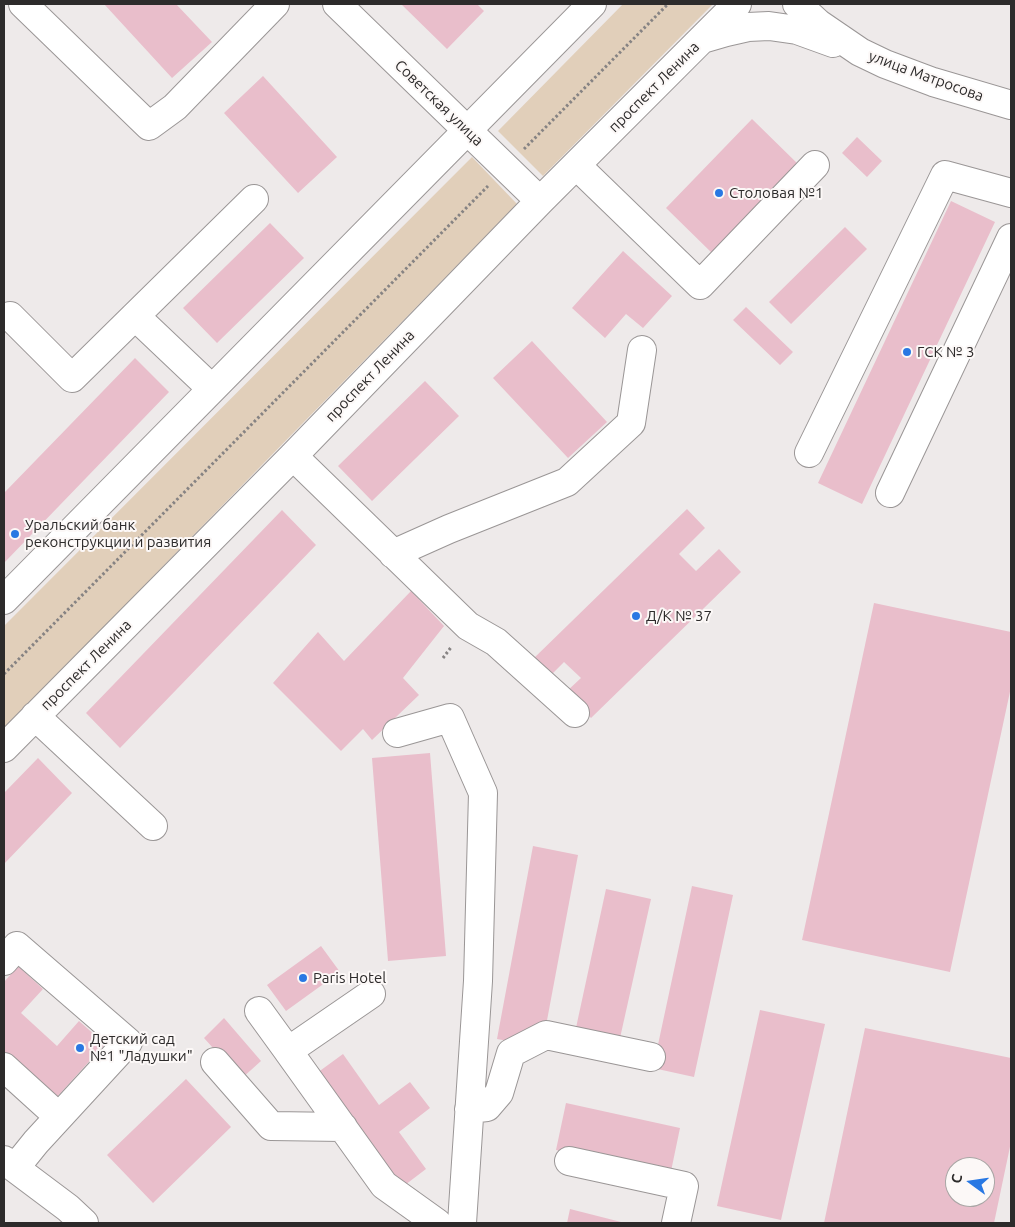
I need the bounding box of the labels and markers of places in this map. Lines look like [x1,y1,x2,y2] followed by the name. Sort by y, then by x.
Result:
[729,184,823,202] place label: Столовая №1
[713,187,725,199] marker: Столовая №1
[917,343,974,361] place label: ГСК № 3
[901,346,913,358] marker: ГСК № 3
[25,516,211,551] place label: Уральский банк реконструкции и развития
[9,528,21,540] marker: Уральский банк реконструкции и развития
[646,607,712,625] place label: Д/К № 37
[630,610,642,622] marker: Д/К № 37
[313,969,386,987] place label: Paris Hotel
[297,972,309,984] marker: Paris Hotel
[90,1030,193,1065] place label: Детский сад №1 "Ладушки"
[74,1042,86,1054] marker: Детский сад №1 "Ладушки"

